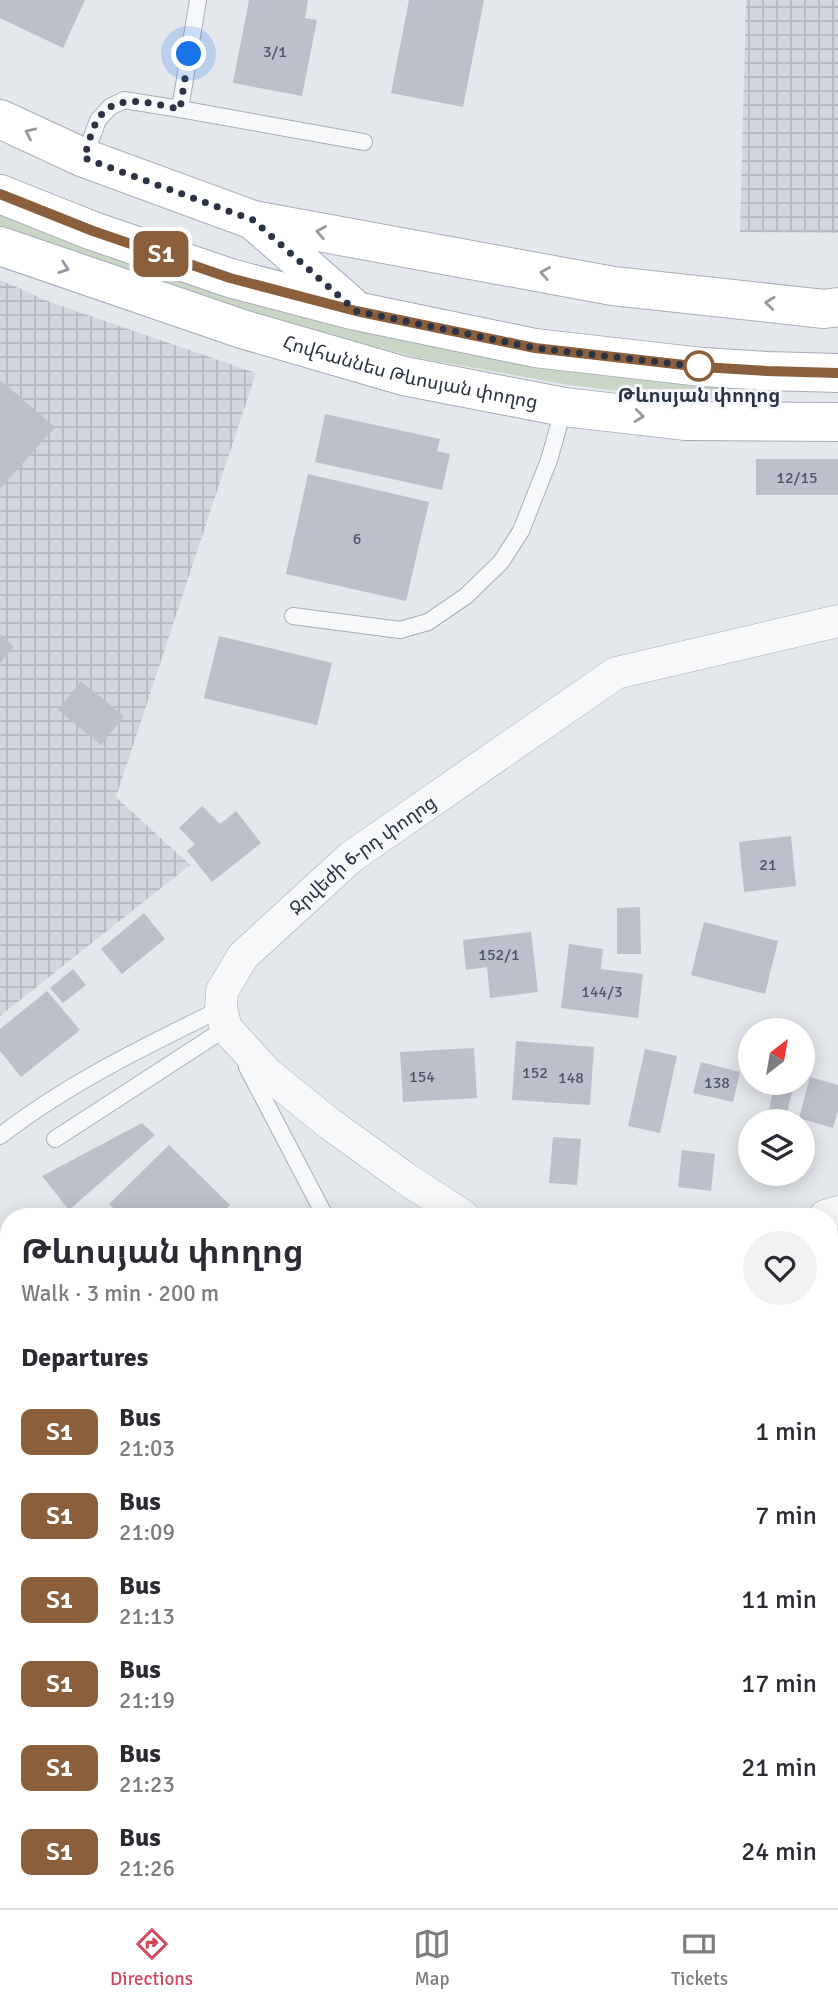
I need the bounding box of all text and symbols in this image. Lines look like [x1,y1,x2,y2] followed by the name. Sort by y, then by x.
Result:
[171,36,206,71] your location
[263,42,287,62] house number: 3/1
[25,127,37,141] one-way arrow
[315,225,327,240] one-way arrow
[130,231,192,277] line badge: Տ1
[147,239,175,269] text: Տ1
[58,260,70,274] one-way arrow
[539,267,551,282] one-way arrow
[764,296,775,311] one-way arrow
[280,331,540,415] street label: Հովհաննես Թևոսյան փողոց
[684,351,714,381] marker: Թևոսյան փողոց
[618,384,780,408] place label: Թևոսյան փողոց
[633,408,645,423] one-way arrow
[776,468,818,488] house number: 12/15
[353,529,361,549] house number: 6
[285,791,441,921] street label: Ջրվեժի 6-րդ փողոց
[759,855,777,875] house number: 21
[478,945,520,965] house number: 152/1
[581,982,623,1002] house number: 144/3
[738,1018,816,1096] north arrow
[738,1018,815,1186] map controls
[522,1063,548,1083] house number: 152
[409,1067,435,1087] house number: 154
[558,1068,584,1088] house number: 148
[704,1073,730,1093] house number: 138
[738,1109,815,1186] button: layers
[743,1231,817,1305] button: heart
[21,1232,304,1273] text: Թևոսյան փողոց
[21,1279,219,1308] text: Walk · 3 min · 200 m
[21,1342,148,1374] text: Departures
[119,1402,161,1434] text: Bus
[755,1416,817,1448] text: 1 min
[46,1417,73,1447] text: Տ1
[119,1434,175,1463] text: 21:03
[119,1486,161,1518] text: Bus
[755,1500,817,1532] text: 7 min
[46,1501,73,1531] text: Տ1
[119,1518,175,1547] text: 21:09
[119,1570,161,1602] text: Bus
[741,1584,817,1616] text: 11 min
[46,1585,73,1615] text: Տ1
[119,1602,175,1631] text: 21:13
[119,1654,161,1686] text: Bus
[741,1668,817,1700] text: 17 min
[46,1669,73,1699] text: Տ1
[119,1686,175,1715] text: 21:19
[119,1738,161,1770] text: Bus
[741,1752,817,1784] text: 21 min
[46,1753,73,1783] text: Տ1
[119,1770,175,1799] text: 21:23
[119,1822,161,1854] text: Bus
[741,1836,817,1868] text: 24 min
[46,1837,73,1867] text: Տ1
[119,1854,175,1883] text: 21:26
[110,1925,193,1991] tab: Directions
[413,1925,451,1991] tab: Map
[671,1925,728,1991] tab: Tickets

